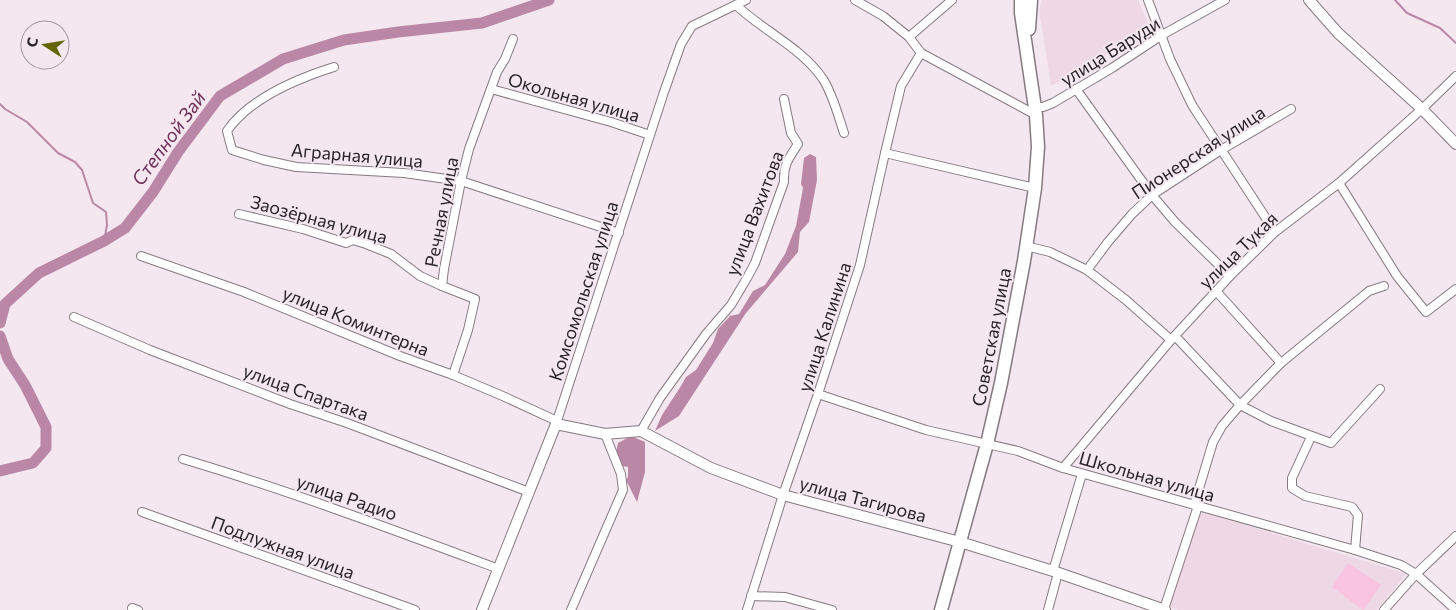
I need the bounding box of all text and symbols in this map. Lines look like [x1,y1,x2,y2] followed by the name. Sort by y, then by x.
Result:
[1056,12,1164,90] street label: улица Баруди
[20,20,70,70] north arrow
[22,36,41,49] text: С
[506,68,642,126] street label: Окольная улица
[126,86,210,190] water label: Степной Зай
[1127,101,1269,203] street label: Пионерская улица
[290,138,424,172] street label: Аграрная улица
[720,148,788,278] street label: улица Вахитова
[420,155,462,269] street label: Речная улица
[248,190,390,248] street label: Заозёрная улица
[544,198,622,384] street label: Комсомольская улица
[1194,207,1282,293] street label: улица Тукая
[793,259,855,395] street label: улица Калинина
[967,266,1015,408] street label: Советская улица
[279,282,433,360] street label: улица Коминтерна
[240,359,372,425] street label: улица Спартака
[1077,446,1217,506] street label: Школьная улица
[294,470,400,524] street label: улица Радио
[797,472,929,526] street label: улица Тагирова
[208,511,358,583] street label: Подлужная улица

